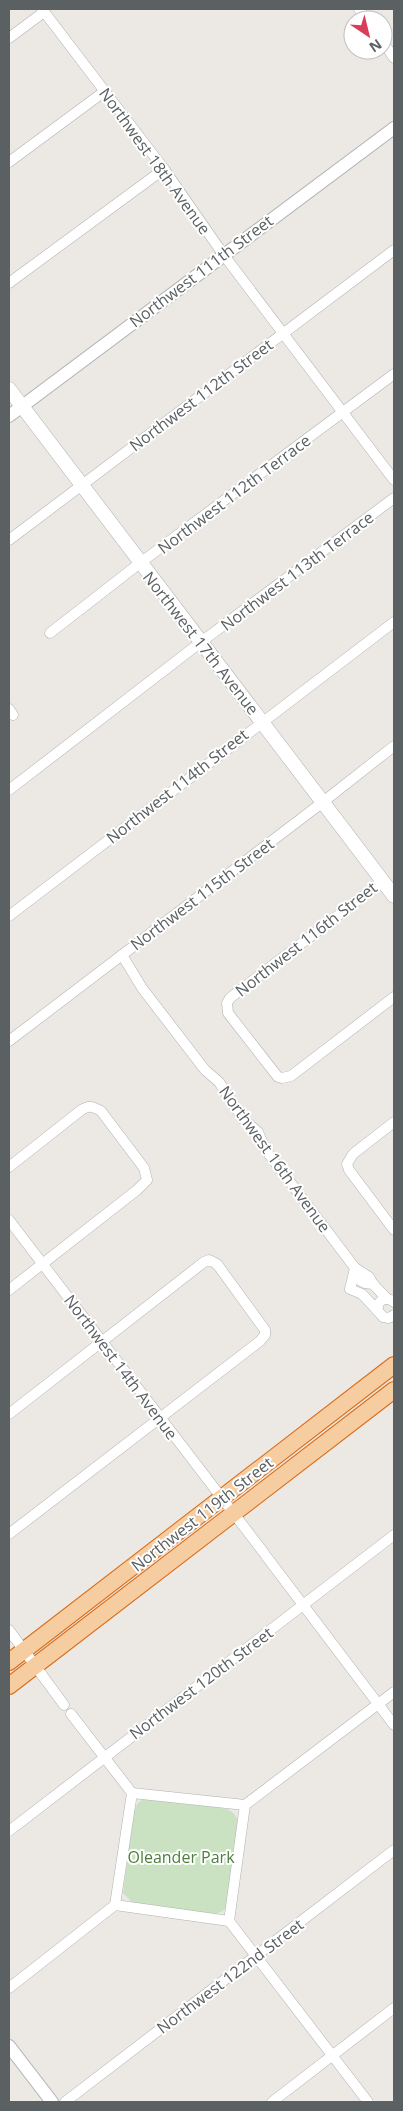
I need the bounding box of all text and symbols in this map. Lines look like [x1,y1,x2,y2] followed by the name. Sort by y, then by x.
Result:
[343,10,393,60] north arrow
[366,35,386,57] text: N
[94,83,216,239] street label: Northwest 18th Avenue
[125,210,277,332] street label: Northwest 111th Street
[125,334,277,456] street label: Northwest 112th Street
[153,429,315,559] street label: Northwest 112th Terrace
[216,506,378,636] street label: Northwest 113th Terrace
[138,567,264,719] street label: Northwest 17th Avenue
[102,723,253,848] street label: Northwest 114th Street
[126,833,278,955] street label: Northwest 115th Street
[231,876,382,1001] street label: Northwest 116th Street
[214,1081,336,1237] street label: Northwest 16th Avenue
[59,1290,183,1444] street label: Northwest 14th Avenue
[127,1451,278,1576] street label: Northwest 119th Street
[125,1622,277,1744] street label: Northwest 120th Street
[127,1846,235,1868] park label: Oleander Park
[152,1913,308,2038] street label: Northwest 122nd Street

